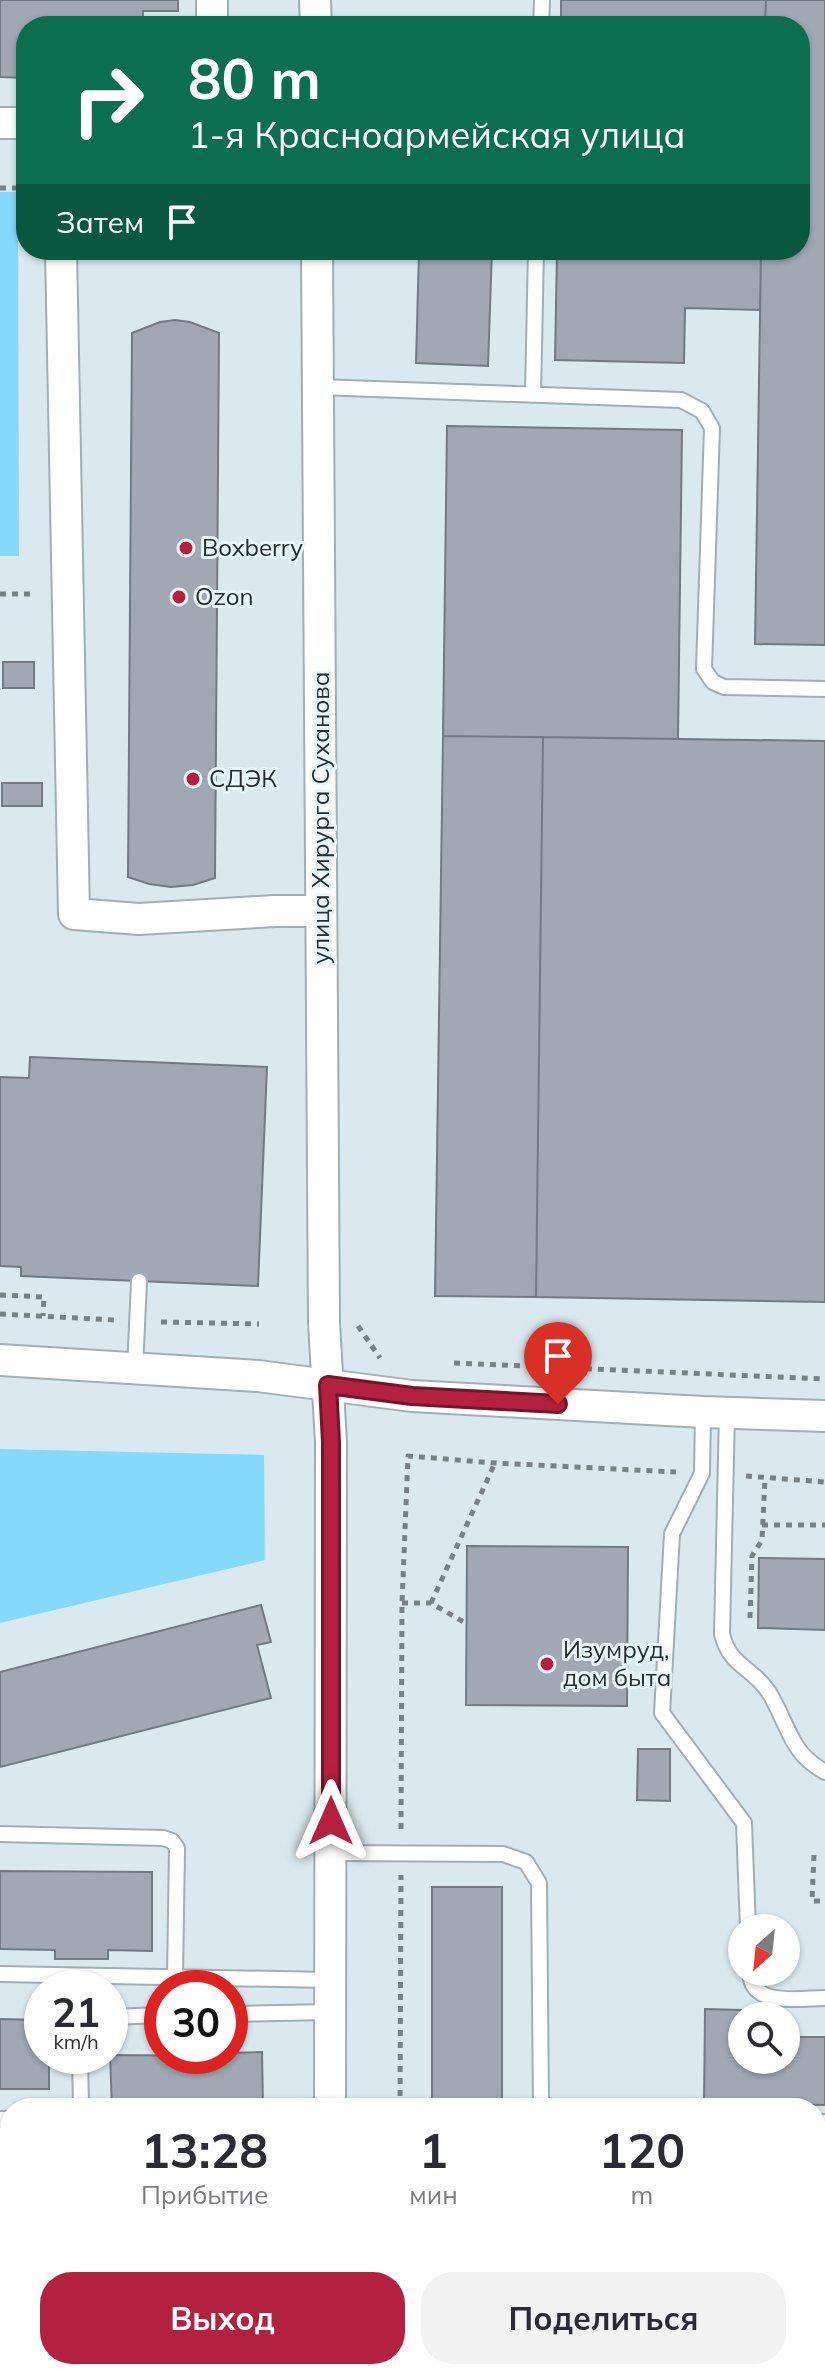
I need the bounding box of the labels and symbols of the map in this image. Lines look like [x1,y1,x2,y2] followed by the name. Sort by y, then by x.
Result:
[202,532,303,562] place label: Boxberry
[177,539,195,557] marker: Boxberry
[195,581,254,611] place label: Ozon
[170,588,188,606] marker: Ozon
[305,672,335,964] street label: улица Хирурга Суханова
[209,763,277,793] place label: СДЭК
[184,770,202,788] marker: СДЭК
[524,1322,592,1404] pin
[563,1634,671,1692] place label: Изумруд, дом быта
[538,1655,556,1673] marker: Изумруд, дом быта
[289,1779,373,1863] position arrow
[728,1914,800,1986] north arrow
[144,1970,248,2074] speed limit sign: 30

